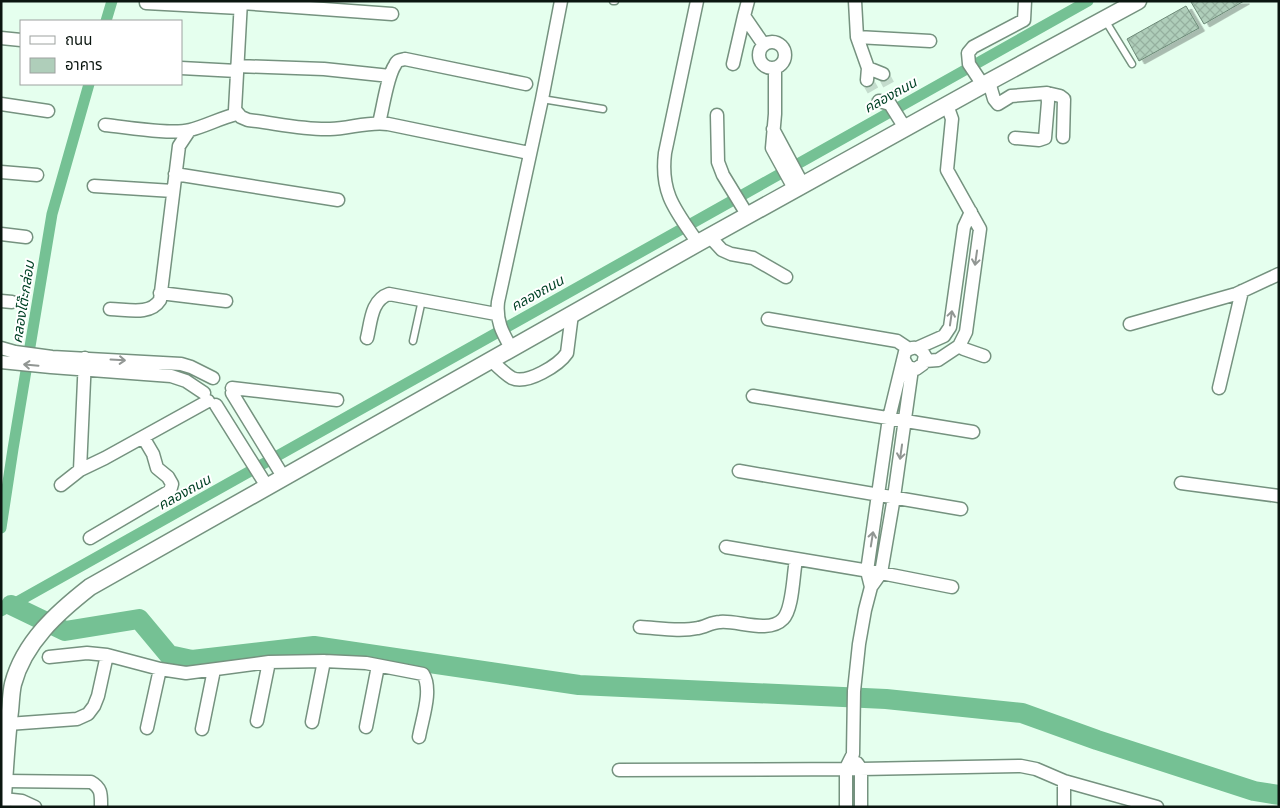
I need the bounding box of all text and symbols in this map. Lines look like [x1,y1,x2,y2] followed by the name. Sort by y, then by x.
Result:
[20,20,182,85] legend
[65,30,92,49] text: ถนน
[65,55,102,74] text: อาคาร
[860,72,921,117] water label: คลองถนน
[971,250,981,266] one-way arrow
[8,258,39,344] water label: คลองโต๊ะกล่อม
[507,270,568,315] water label: คลองถนน
[946,311,956,327] one-way arrow
[110,355,126,364] one-way arrow
[23,361,39,370] one-way arrow
[895,443,905,459] one-way arrow
[154,469,215,514] water label: คลองถนน
[867,531,877,547] one-way arrow

